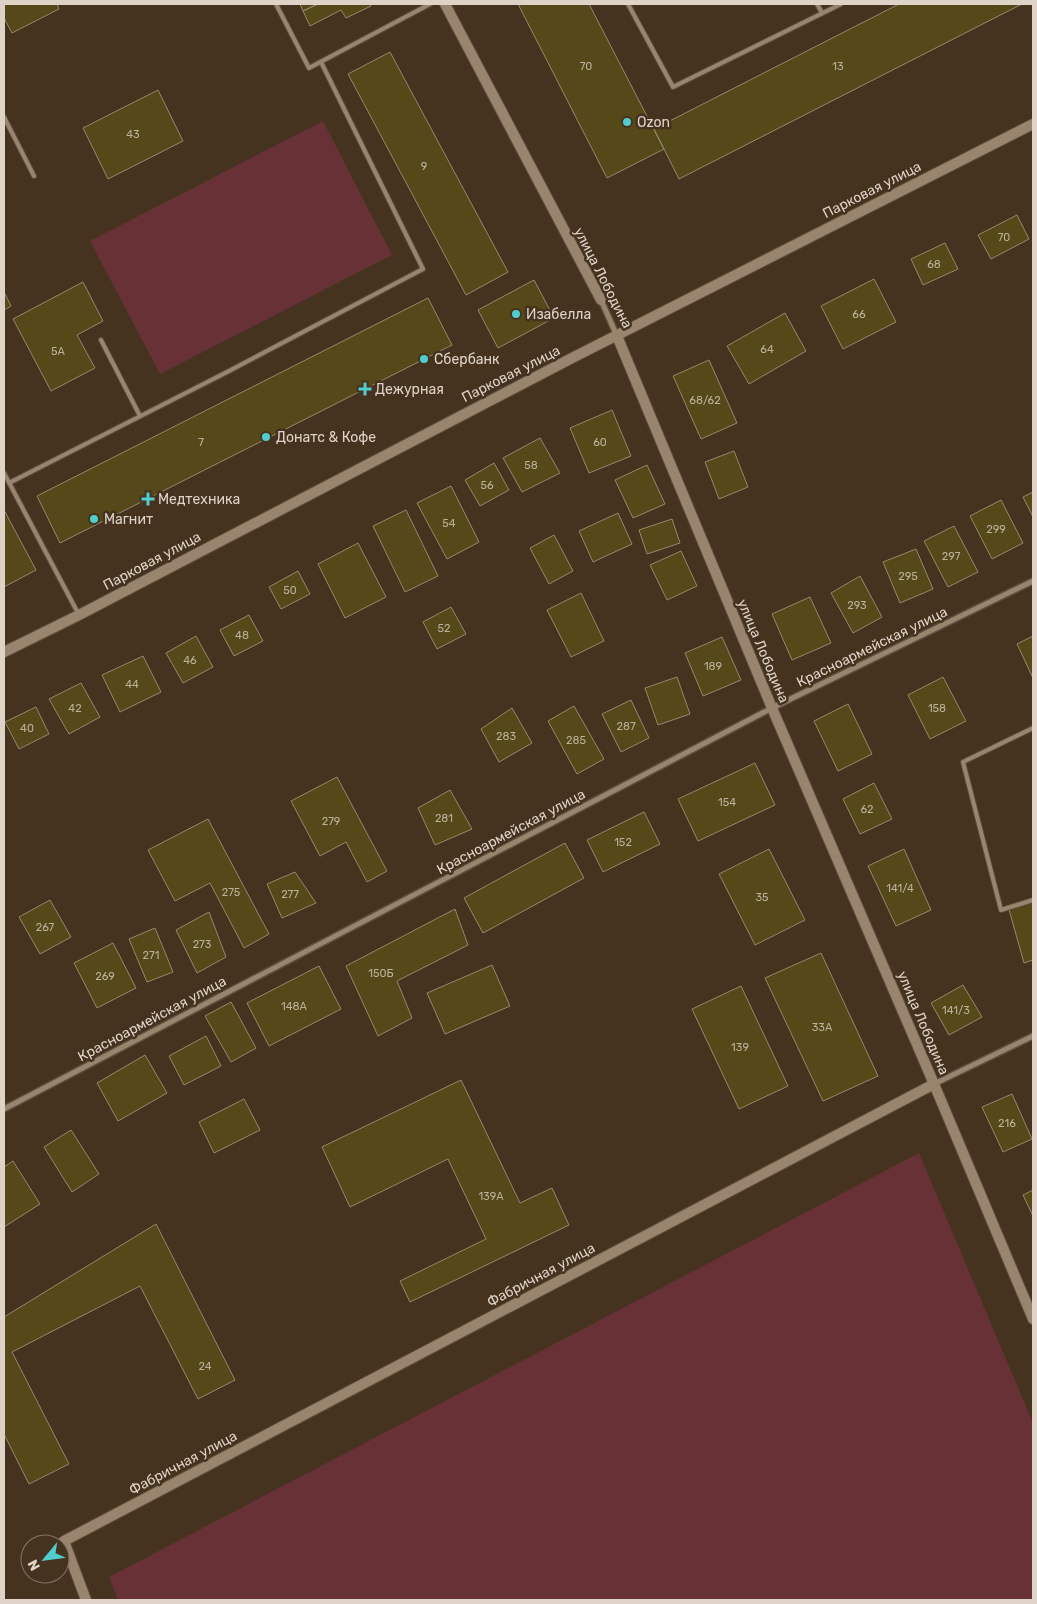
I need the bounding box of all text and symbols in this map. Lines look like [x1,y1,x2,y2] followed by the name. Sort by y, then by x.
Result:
[580,60,592,73] house number: 70
[832,60,844,73] house number: 13
[637,114,670,131] place label: Ozon
[621,116,633,128] marker: Ozon
[126,128,140,141] house number: 43
[820,158,924,222] street label: Парковая улица
[421,160,427,173] house number: 9
[570,225,636,331] street label: улица Лободина
[998,231,1010,244] house number: 70
[927,258,941,271] house number: 68
[526,306,591,323] place label: Изабелла
[510,308,522,320] marker: Изабелла
[852,308,866,321] house number: 66
[459,342,563,406] street label: Парковая улица
[760,343,774,356] house number: 64
[51,345,66,358] house number: 5А
[434,351,500,368] place label: Сбербанк
[418,353,430,365] marker: Сбербанк
[375,381,444,398] place label: Дежурная
[359,383,371,395] marker: Дежурная
[689,394,721,407] house number: 68/62
[276,429,376,446] place label: Донатс & Кофе
[260,431,272,443] marker: Донатс & Кофе
[198,436,204,449] house number: 7
[593,436,607,449] house number: 60
[524,459,538,472] house number: 58
[480,479,494,492] house number: 56
[158,491,240,508] place label: Медтехника
[142,493,154,505] marker: Медтехника
[104,511,153,528] place label: Магнит
[88,513,100,525] marker: Магнит
[442,517,456,530] house number: 54
[986,523,1006,536] house number: 299
[100,528,204,594] street label: Парковая улица
[942,550,961,563] house number: 297
[898,570,918,583] house number: 295
[283,584,297,597] house number: 50
[733,597,793,705] street label: улица Лободина
[847,599,867,612] house number: 293
[794,603,950,691] street label: Красноармейская улица
[438,622,451,635] house number: 52
[235,629,249,642] house number: 48
[183,654,197,667] house number: 46
[704,660,722,673] house number: 189
[125,678,139,691] house number: 44
[68,702,82,715] house number: 42
[928,702,946,715] house number: 158
[616,720,636,733] house number: 287
[20,722,34,735] house number: 40
[496,730,516,743] house number: 283
[566,734,586,747] house number: 285
[434,786,588,878] street label: Красноармейская улица
[718,796,736,809] house number: 154
[860,803,874,816] house number: 62
[435,812,453,825] house number: 281
[322,815,340,828] house number: 279
[614,836,632,849] house number: 152
[886,882,914,895] house number: 141/4
[222,886,241,899] house number: 275
[281,888,299,901] house number: 277
[755,891,769,904] house number: 35
[36,921,55,934] house number: 267
[193,938,212,951] house number: 273
[143,949,159,962] house number: 271
[368,967,394,980] house number: 150Б
[893,969,953,1077] street label: улица Лободина
[95,970,115,983] house number: 269
[75,973,229,1065] street label: Красноармейская улица
[281,1000,308,1013] house number: 148А
[942,1004,970,1017] house number: 141/3
[812,1021,833,1034] house number: 33А
[731,1041,749,1054] house number: 139
[998,1117,1016,1130] house number: 216
[478,1190,504,1203] house number: 139А
[484,1239,598,1311] street label: Фабричная улица
[198,1360,212,1373] house number: 24
[126,1427,240,1499] street label: Фабричная улица
[20,1534,70,1584] north arrow
[24,1557,44,1574] text: N

